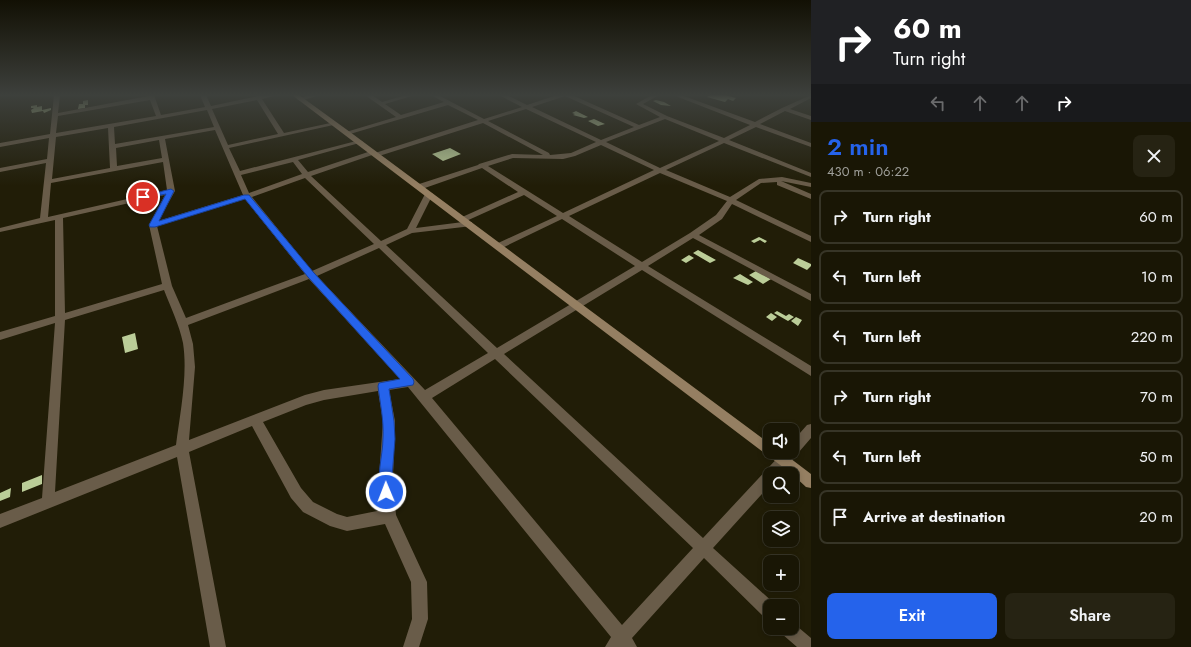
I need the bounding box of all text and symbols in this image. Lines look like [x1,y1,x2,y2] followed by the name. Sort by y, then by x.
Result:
[893,8,962,49] text: 60 m
[827,16,879,68] icon: right
[893,46,965,72] text: Turn right
[927,92,949,114] icon: left
[969,92,991,114] icon: ahead
[1011,92,1033,114] icon: ahead
[1053,92,1075,114] icon: right
[827,129,889,164] text: 2 min
[1133,135,1175,177] button: close
[827,162,909,181] text: 430 m · 06:22
[126,180,160,214] pin
[132,186,154,208] icon: arrive
[829,206,851,228] icon: right
[863,206,931,228] text: Turn right
[1139,206,1173,228] text: 60 m
[829,266,851,288] icon: left
[863,266,921,288] text: Turn left
[1141,266,1173,288] text: 10 m
[829,326,851,348] icon: left
[863,326,921,348] text: Turn left
[1131,326,1173,348] text: 220 m
[829,386,851,408] icon: right
[863,386,931,408] text: Turn right
[1140,386,1173,408] text: 70 m
[763,423,799,635] map controls
[763,423,799,459] button: sound
[829,446,851,468] icon: left
[863,446,921,468] text: Turn left
[1139,446,1173,468] text: 50 m
[763,467,799,503] button: search
[365,471,407,513] position arrow
[829,506,851,528] icon: arrive
[863,506,1005,528] text: Arrive at destination
[1139,506,1173,528] text: 20 m
[763,511,799,547] button: layers
[763,555,799,591] button: +
[827,593,997,639] button: Exit
[1005,593,1175,639] button: Share
[763,599,799,635] button: −

